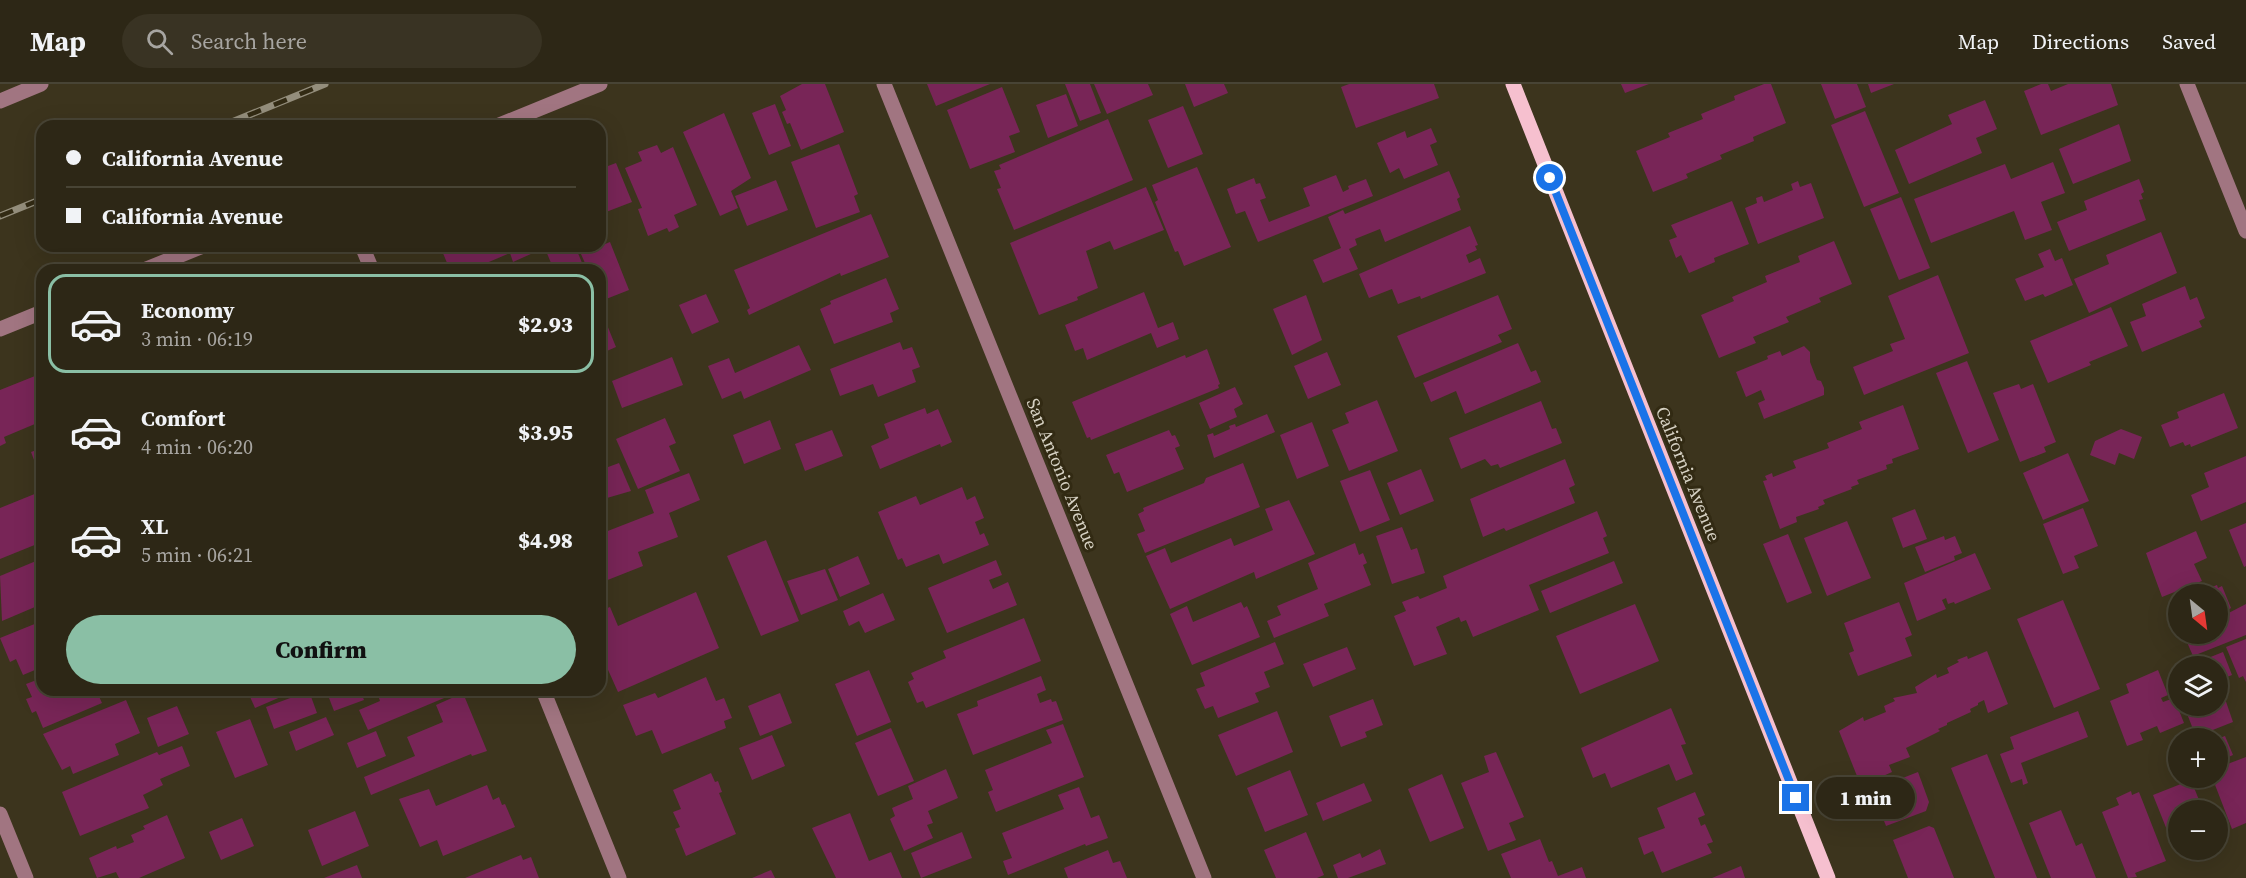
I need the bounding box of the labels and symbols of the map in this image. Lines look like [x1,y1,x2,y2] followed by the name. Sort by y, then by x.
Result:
[1536,164,1563,191] route start
[1021,394,1104,553] street label: San Antonio Avenue
[1650,403,1727,545] street label: California Avenue
[2168,584,2228,644] north arrow
[1817,777,1916,819] callout: 1 min
[1782,784,1809,811] route end

